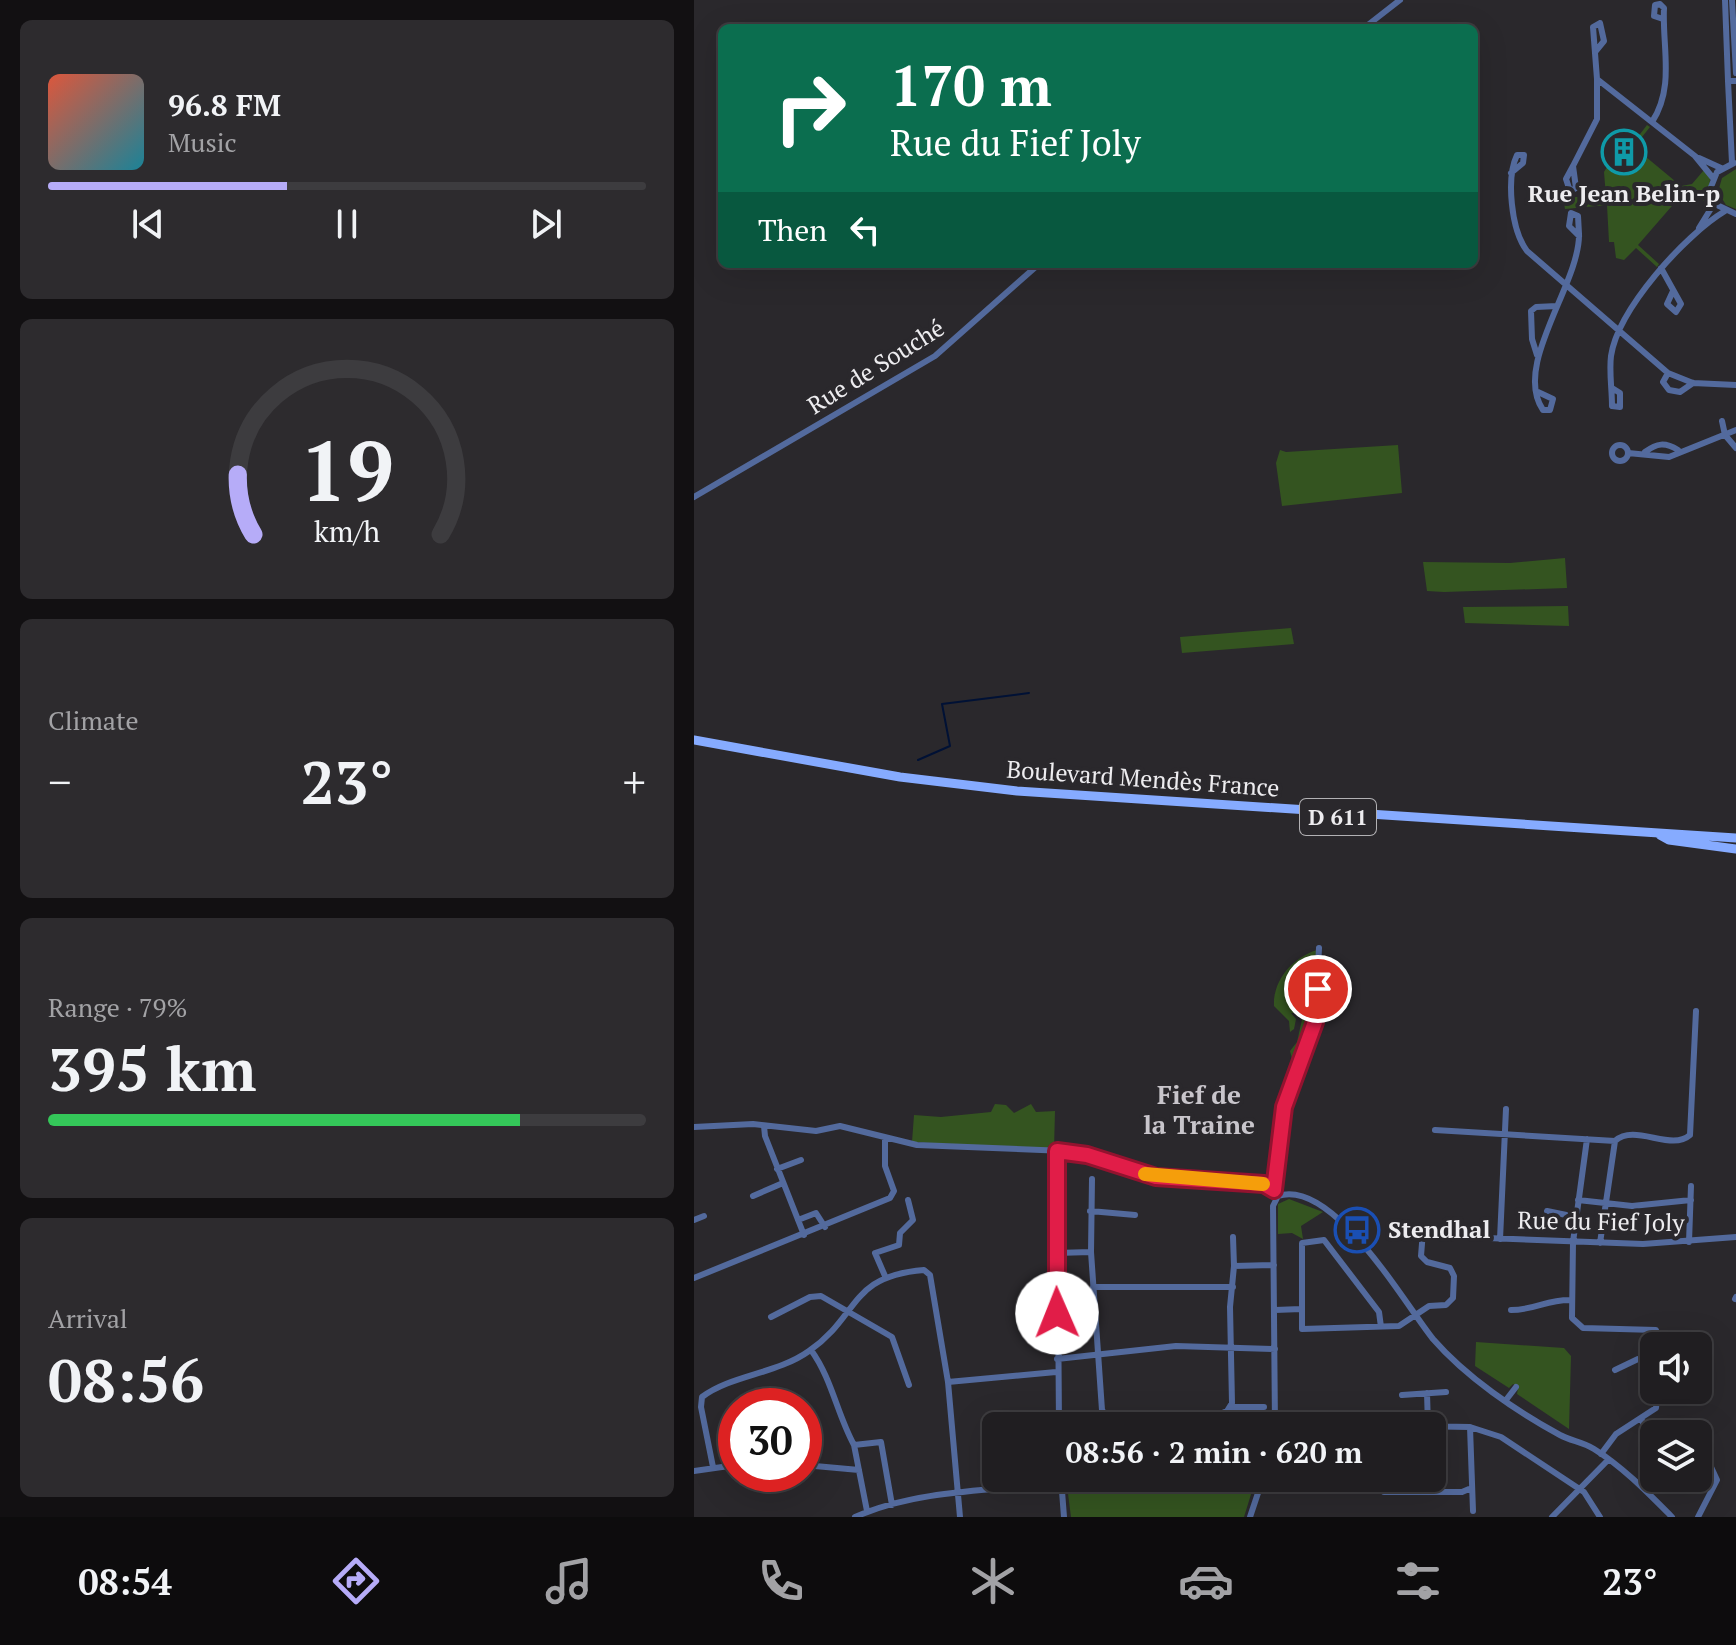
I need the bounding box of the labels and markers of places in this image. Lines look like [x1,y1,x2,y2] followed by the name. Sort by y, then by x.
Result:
[1600,128,1648,176] building icon: Rue Jean Belin-p
[1528,177,1720,209] place label: Rue Jean Belin-p
[1284,955,1352,1023] pin
[1333,1206,1381,1254] bus stop icon: Stendhal
[1388,1213,1490,1245] place label: Stendhal

